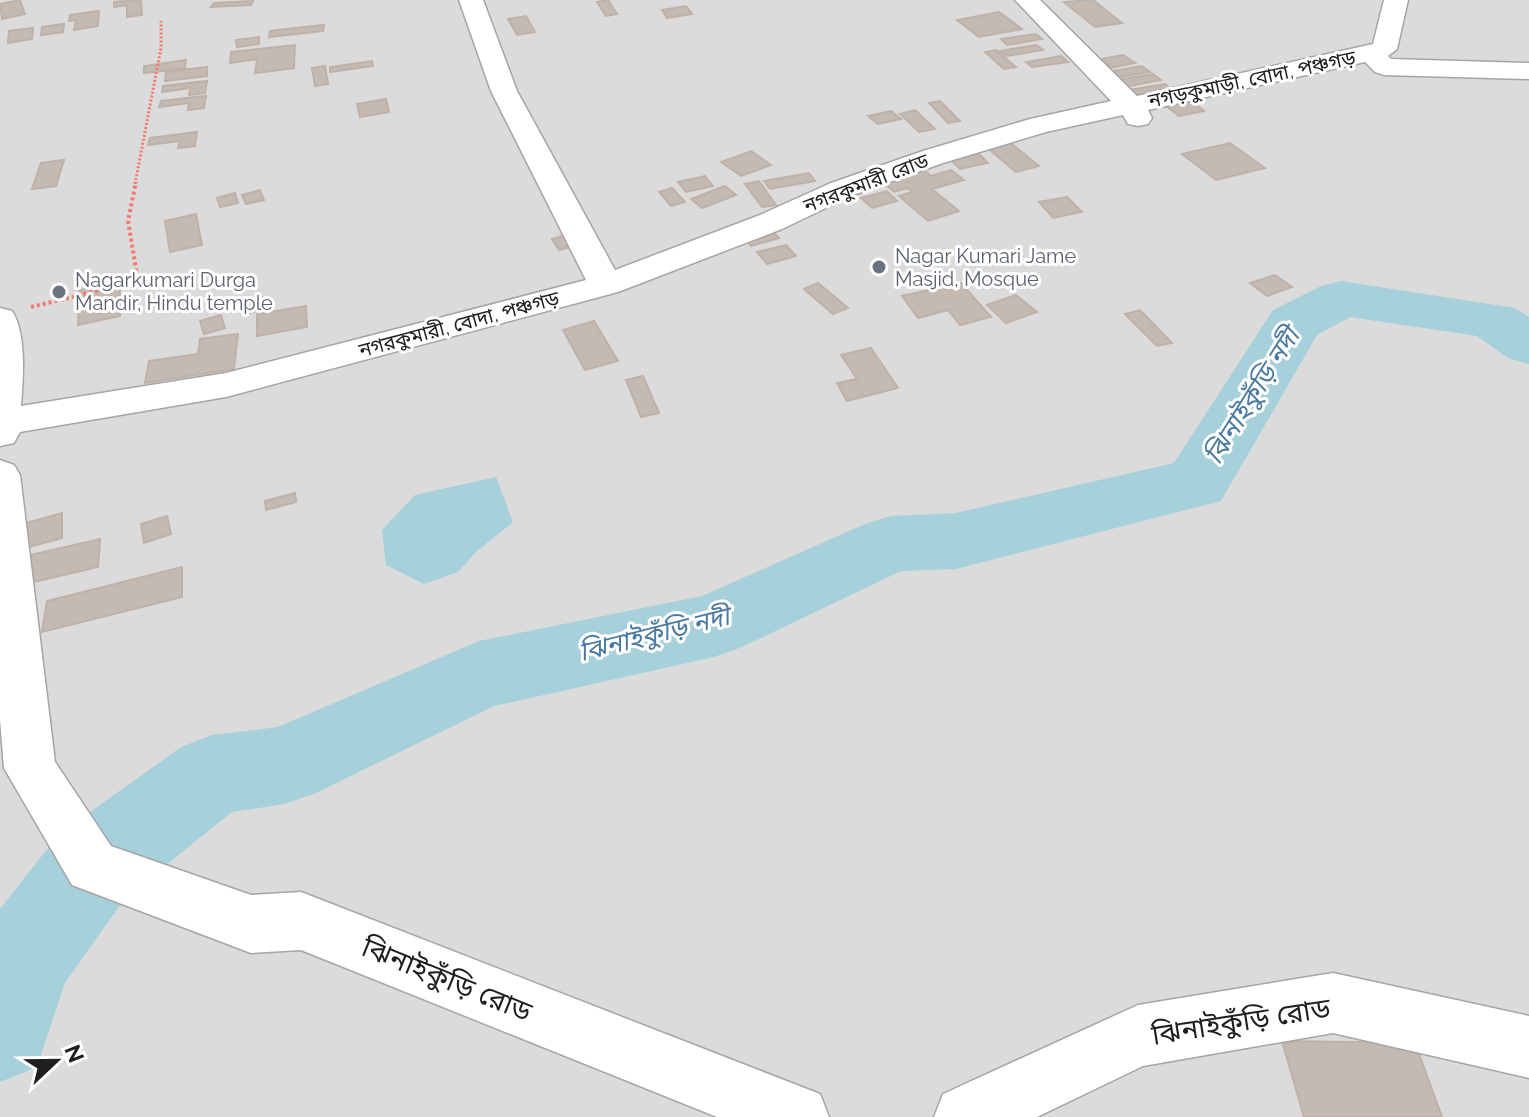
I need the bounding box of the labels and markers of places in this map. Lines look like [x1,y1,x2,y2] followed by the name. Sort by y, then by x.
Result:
[895,244,1076,291] place label: Nagar Kumari Jame Masjid, Mosque
[870,258,888,276] marker: Nagar Kumari Jame Masjid, Mosque
[75,268,273,315] place label: Nagarkumari Durga Mandir, Hindu temple
[50,283,68,301] marker: Nagarkumari Durga Mandir, Hindu temple

